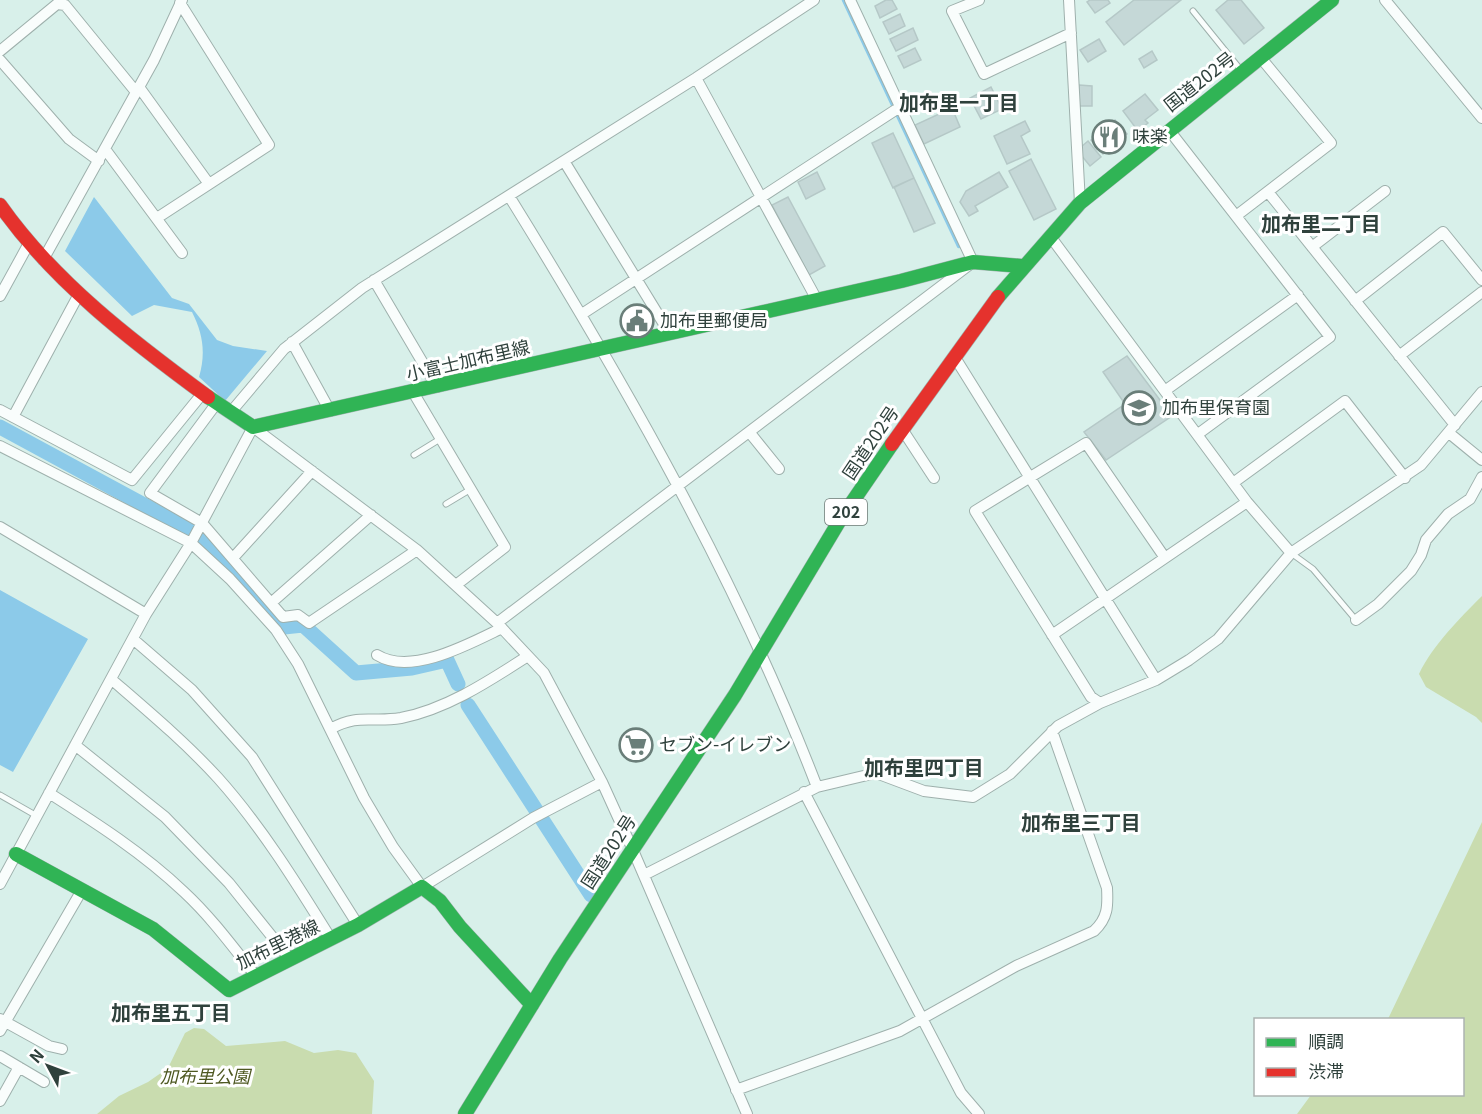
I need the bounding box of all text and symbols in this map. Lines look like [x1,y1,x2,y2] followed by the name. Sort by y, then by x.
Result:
[1158,44,1240,117] street label: 国道202号
[899,87,1019,116] district label: 加布里一丁目
[1091,119,1127,155] restaurant icon: 味楽
[1132,122,1168,148] place label: 味楽
[1261,208,1381,237] district label: 加布里二丁目
[619,303,655,339] public building icon: 加布里郵便局
[660,306,768,332] place label: 加布里郵便局
[403,332,532,386] street label: 小富士加布里線
[1121,390,1157,426] school or university icon: 加布里保育園
[1162,393,1270,419] place label: 加布里保育園
[835,400,904,484] street label: 国道202号
[825,499,867,525] road number: 202
[618,727,654,763] supermarket icon: セブン-イレブン
[659,730,791,756] place label: セブン-イレブン
[864,752,984,781] district label: 加布里四丁目
[1021,807,1141,836] district label: 加布里三丁目
[574,809,641,893] street label: 国道202号
[231,912,323,975] street label: 加布里港線
[111,997,231,1026] district label: 加布里五丁目
[1254,1018,1464,1096] legend
[1308,1027,1344,1053] text: 順調
[18,1036,78,1096] north arrow
[23,1043,49,1068] text: N
[1308,1057,1344,1083] text: 渋滞
[160,1062,253,1088] park label: 加布里公園

